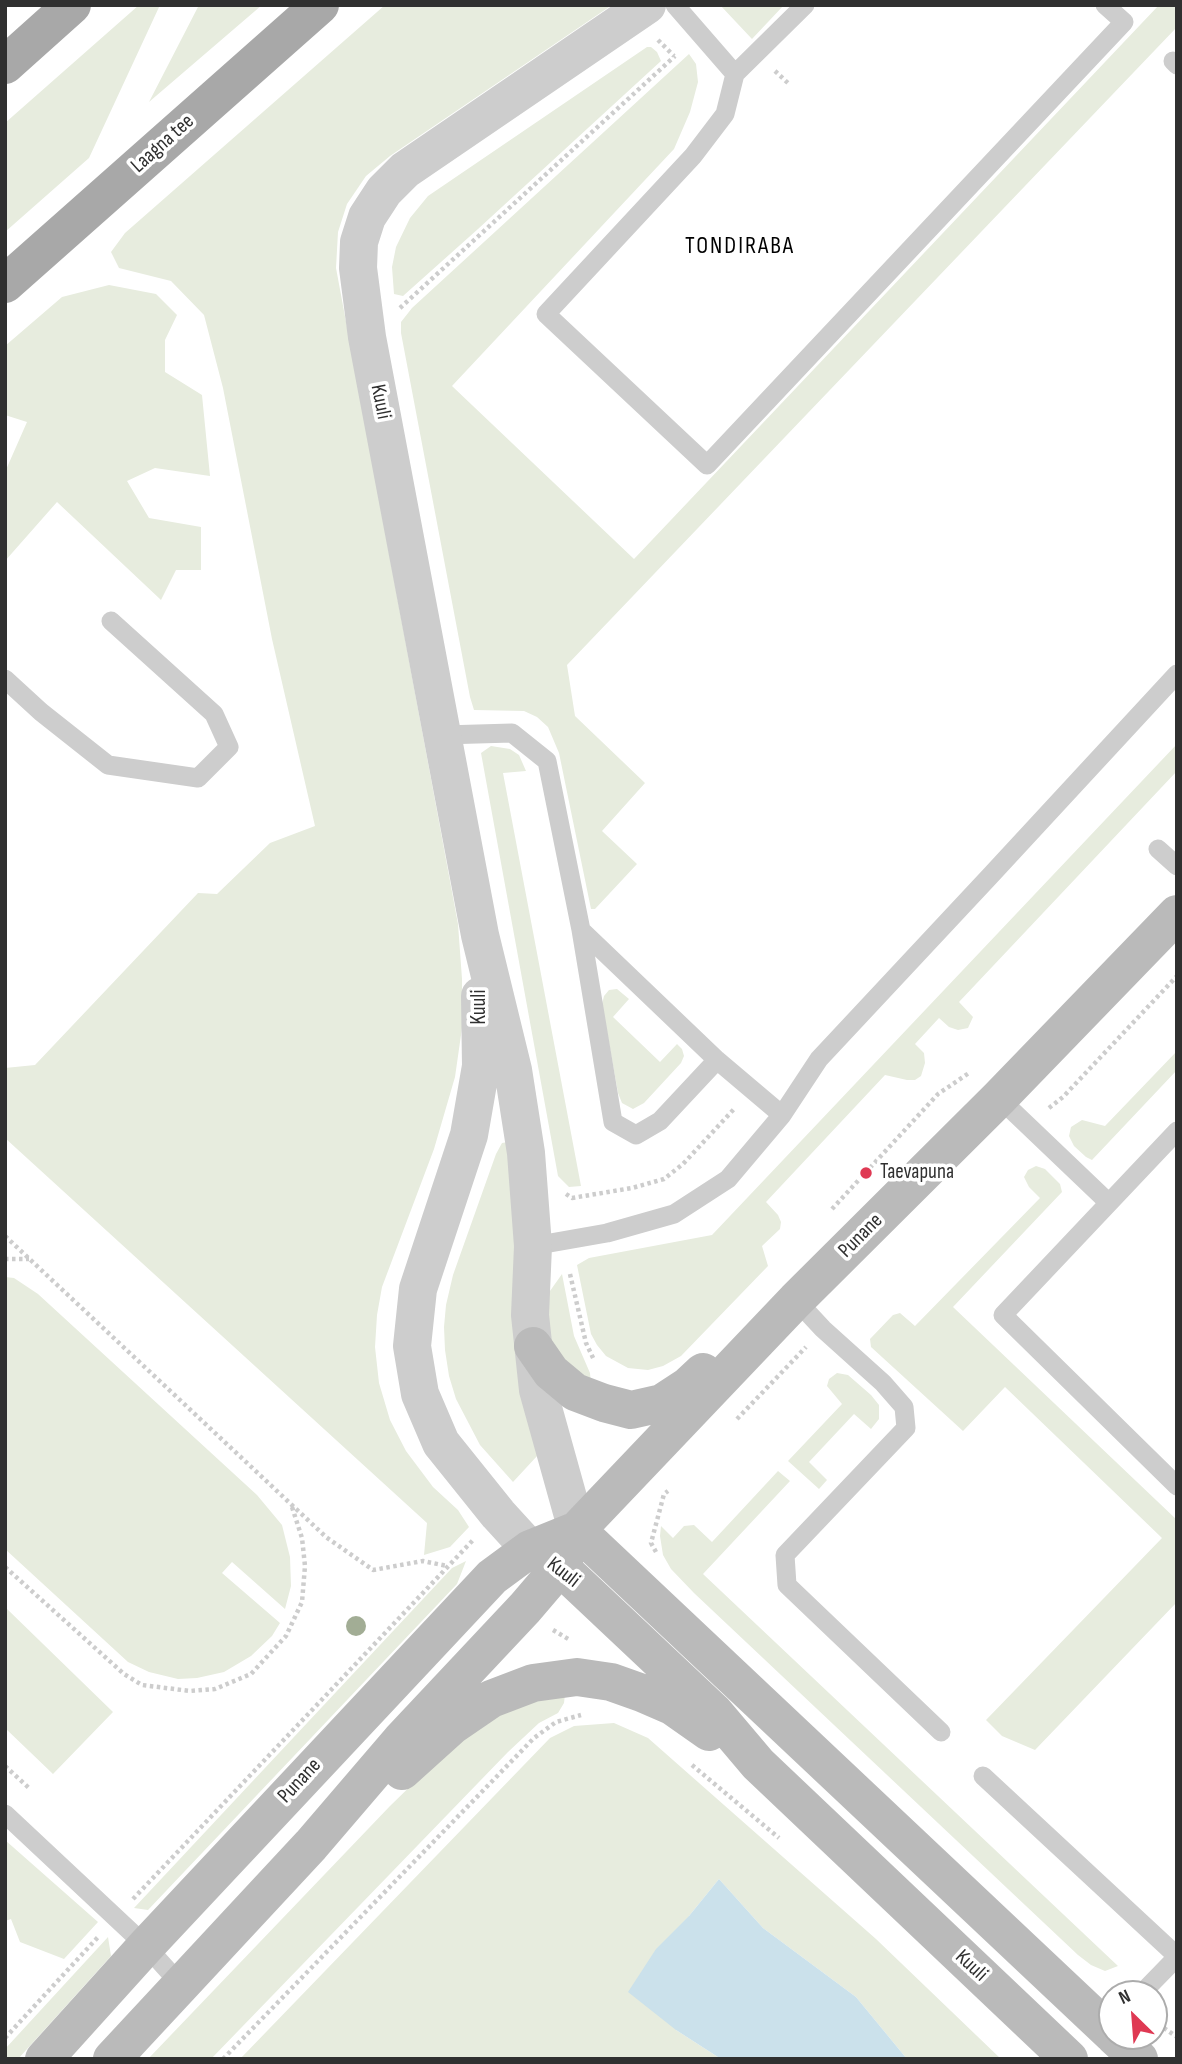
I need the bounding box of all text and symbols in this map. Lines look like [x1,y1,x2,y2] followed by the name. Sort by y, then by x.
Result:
[126,109,200,179] street label: Laagna tee
[686,233,794,261] district label: TONDIRABA
[364,382,396,422] street label: Kuuli
[467,989,493,1025] street label: Kuuli
[880,1160,954,1186] place label: Taevapuna
[858,1165,874,1181] marker: Taevapuna
[834,1209,888,1263] street label: Punane
[541,1552,585,1594] street label: Kuuli
[273,1753,327,1809] street label: Punane
[950,1945,992,1987] street label: Kuuli
[1098,1980,1168,2050] north arrow
[1115,1985,1134,2010] text: N

